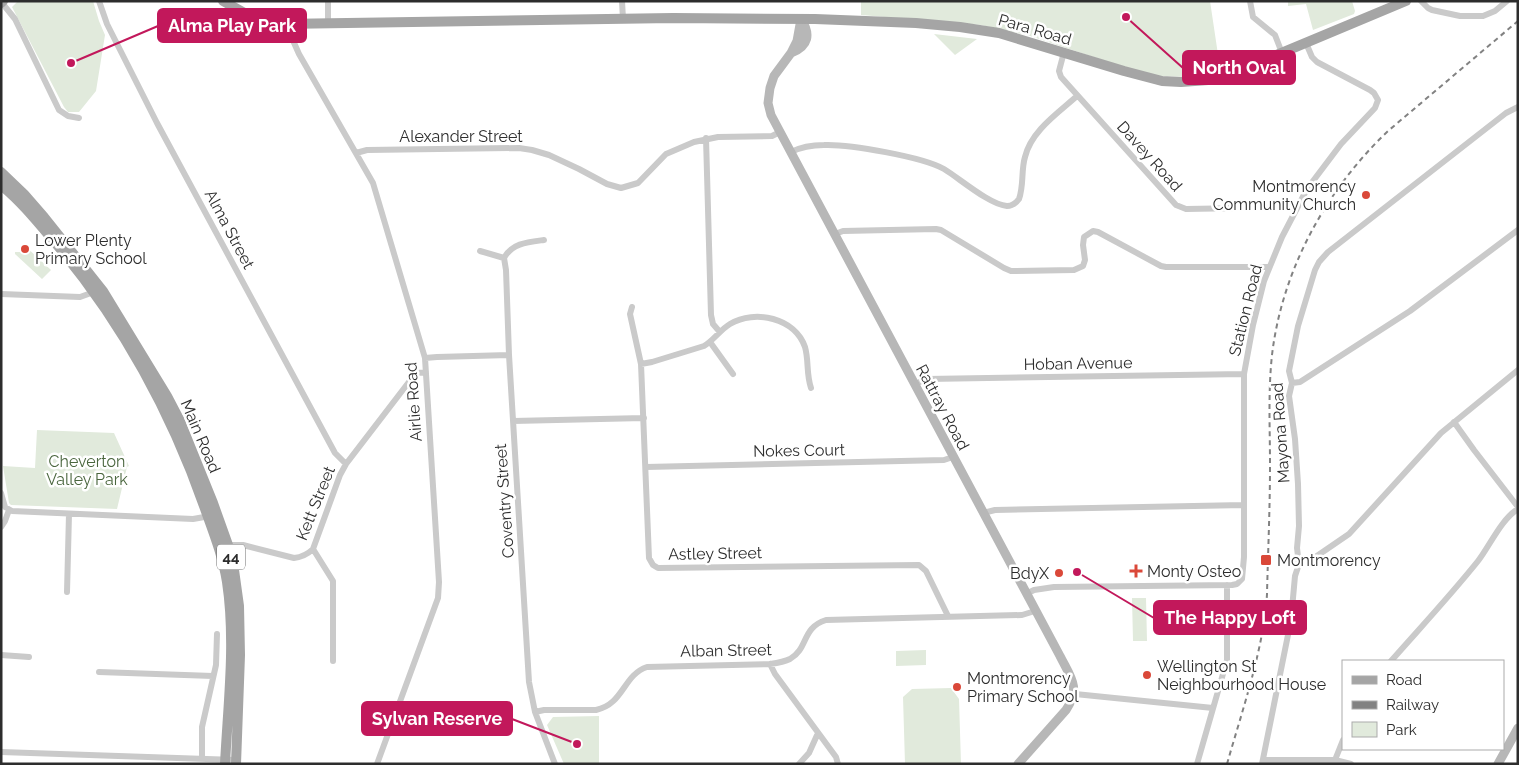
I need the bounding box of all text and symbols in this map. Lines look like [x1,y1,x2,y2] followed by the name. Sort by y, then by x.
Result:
[158,9,306,42] callout: Alma Play Park
[996,10,1074,49] street label: Para Road
[168,15,297,36] text: Alma Play Park
[1183,51,1295,84] callout: North Oval
[1193,57,1286,78] text: North Oval
[1113,117,1186,195] street label: Davey Road
[399,127,523,146] street label: Alexander Street
[1213,177,1356,214] place label: Montmorency Community Church
[201,186,259,273] street label: Alma Street
[1360,189,1372,201] marker: Montmorency Community Church
[35,231,147,268] place label: Lower Plenty Primary School
[19,243,31,255] marker: Lower Plenty Primary School
[1225,262,1266,358] street label: Station Road
[1023,353,1133,374] street label: Hoban Avenue
[912,361,973,453] street label: Rattray Road
[401,362,426,442] street label: Airlie Road
[1268,382,1293,484] street label: Mayona Road
[177,397,225,476] street label: Main Road
[753,440,846,461] street label: Nokes Court
[491,442,518,559] street label: Coventry Street
[46,452,128,489] park label: Cheverton Valley Park
[292,463,339,543] street label: Kett Street
[668,543,763,564] street label: Astley Street
[217,544,245,570] road number: 44
[1277,551,1381,570] place label: Montmorency
[1259,553,1273,567] marker: Montmorency
[1147,562,1241,581] place label: Monty Osteo
[1010,564,1050,583] place label: BdyX
[1129,564,1143,578] marker: Monty Osteo
[1053,567,1065,579] marker: BdyX
[1154,601,1306,634] callout: The Happy Loft
[1164,607,1296,628] text: The Happy Loft
[680,640,773,661] street label: Alban Street
[1157,657,1326,694] place label: Wellington St Neighbourhood House
[1342,660,1504,750] legend
[967,669,1079,706] place label: Montmorency Primary School
[1141,669,1153,681] marker: Wellington St Neighbourhood House
[1386,671,1422,689] text: Road
[951,681,963,693] marker: Montmorency Primary School
[1386,696,1439,714] text: Railway
[362,702,512,735] callout: Sylvan Reserve
[372,708,502,729] text: Sylvan Reserve
[1386,721,1417,739] text: Park

